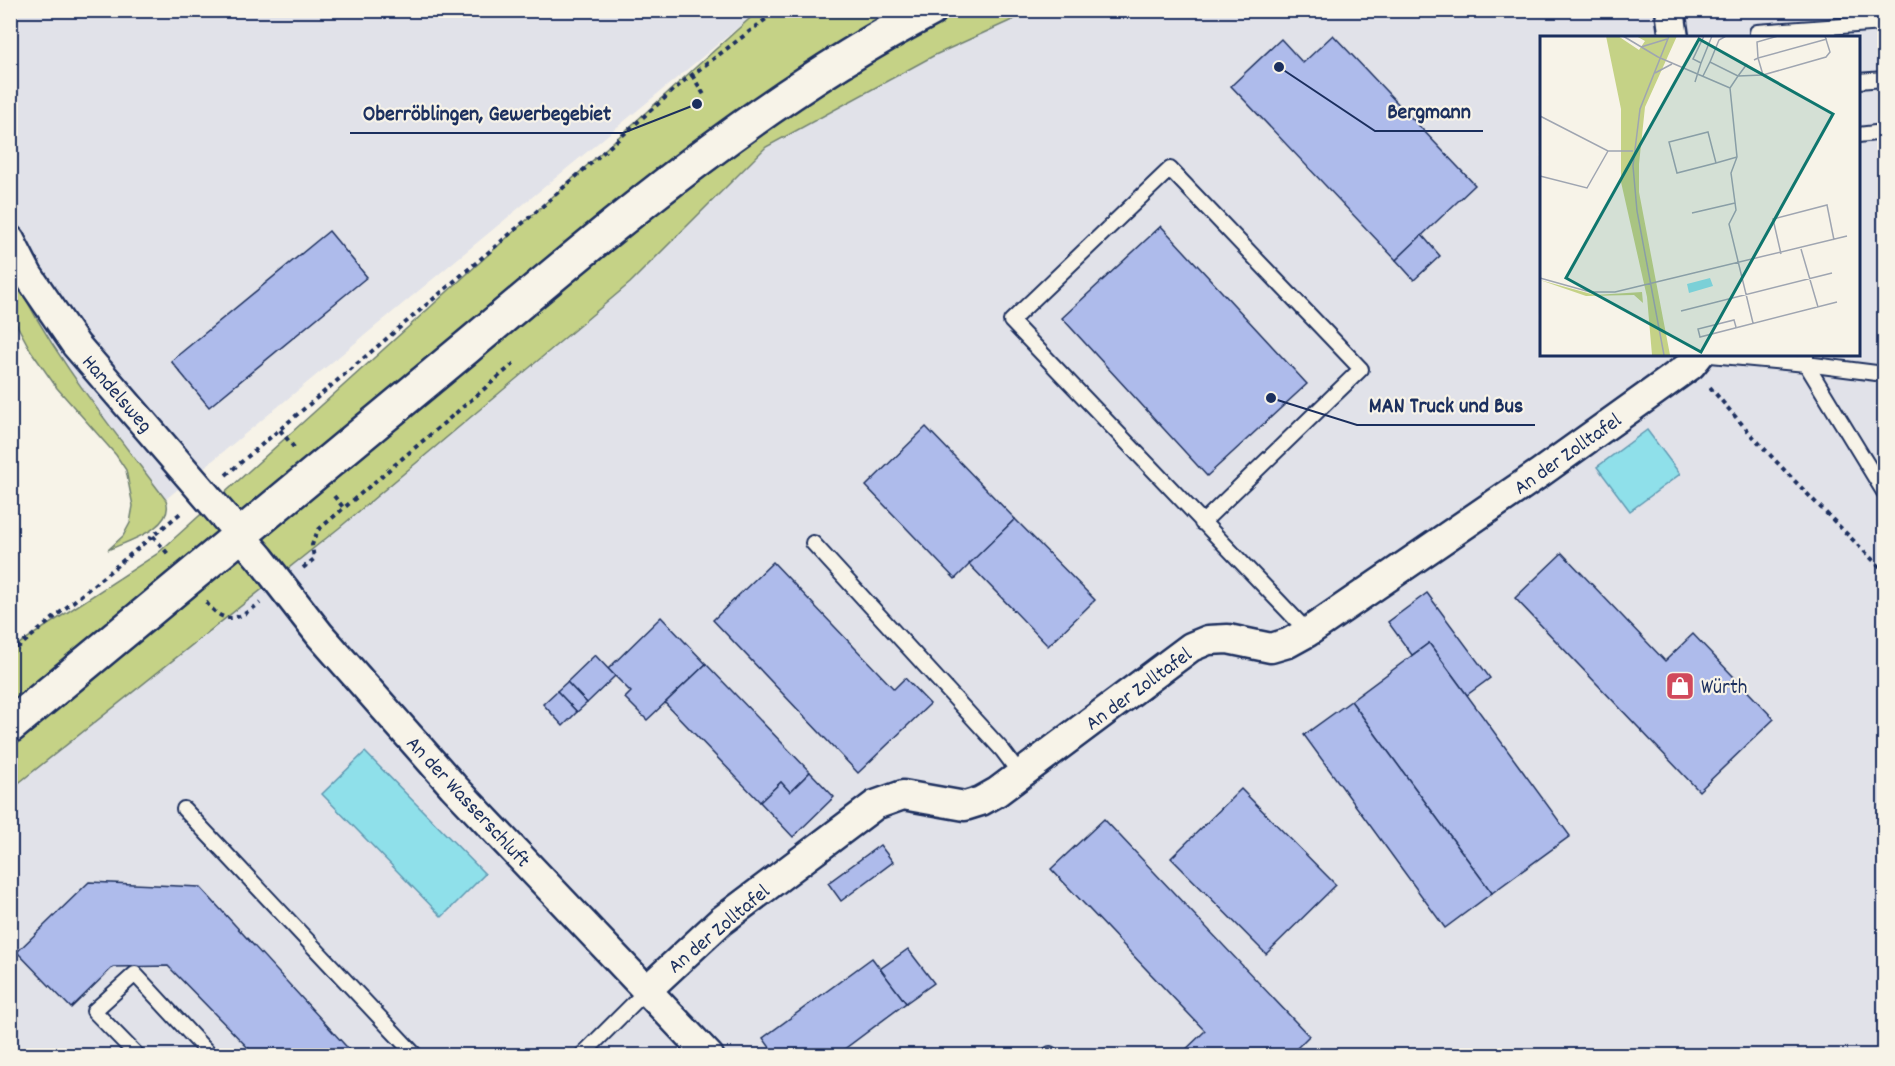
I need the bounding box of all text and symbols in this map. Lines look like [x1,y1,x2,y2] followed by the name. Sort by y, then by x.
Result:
[1540,36,1859,356] inset map
[1375,91,1483,131] callout: Bergmann
[350,93,623,133] callout: Oberröblingen, Gewerbegebiet
[1387,98,1471,129] text: Bergmann
[363,100,612,131] text: Oberröblingen, Gewerbegebiet
[73,349,158,441] street label: Handelsweg
[1357,385,1535,425] callout: MAN Truck und Bus
[1369,392,1523,423] text: MAN Truck und Bus
[1509,407,1629,504] street label: An der Zolltafel
[1080,641,1199,739] street label: An der Zolltafel
[1664,670,1696,702] shop icon: Würth
[1701,674,1747,704] place label: Würth
[398,731,536,876] street label: An der Wasserschluft
[662,878,778,982] street label: An der Zolltafel

